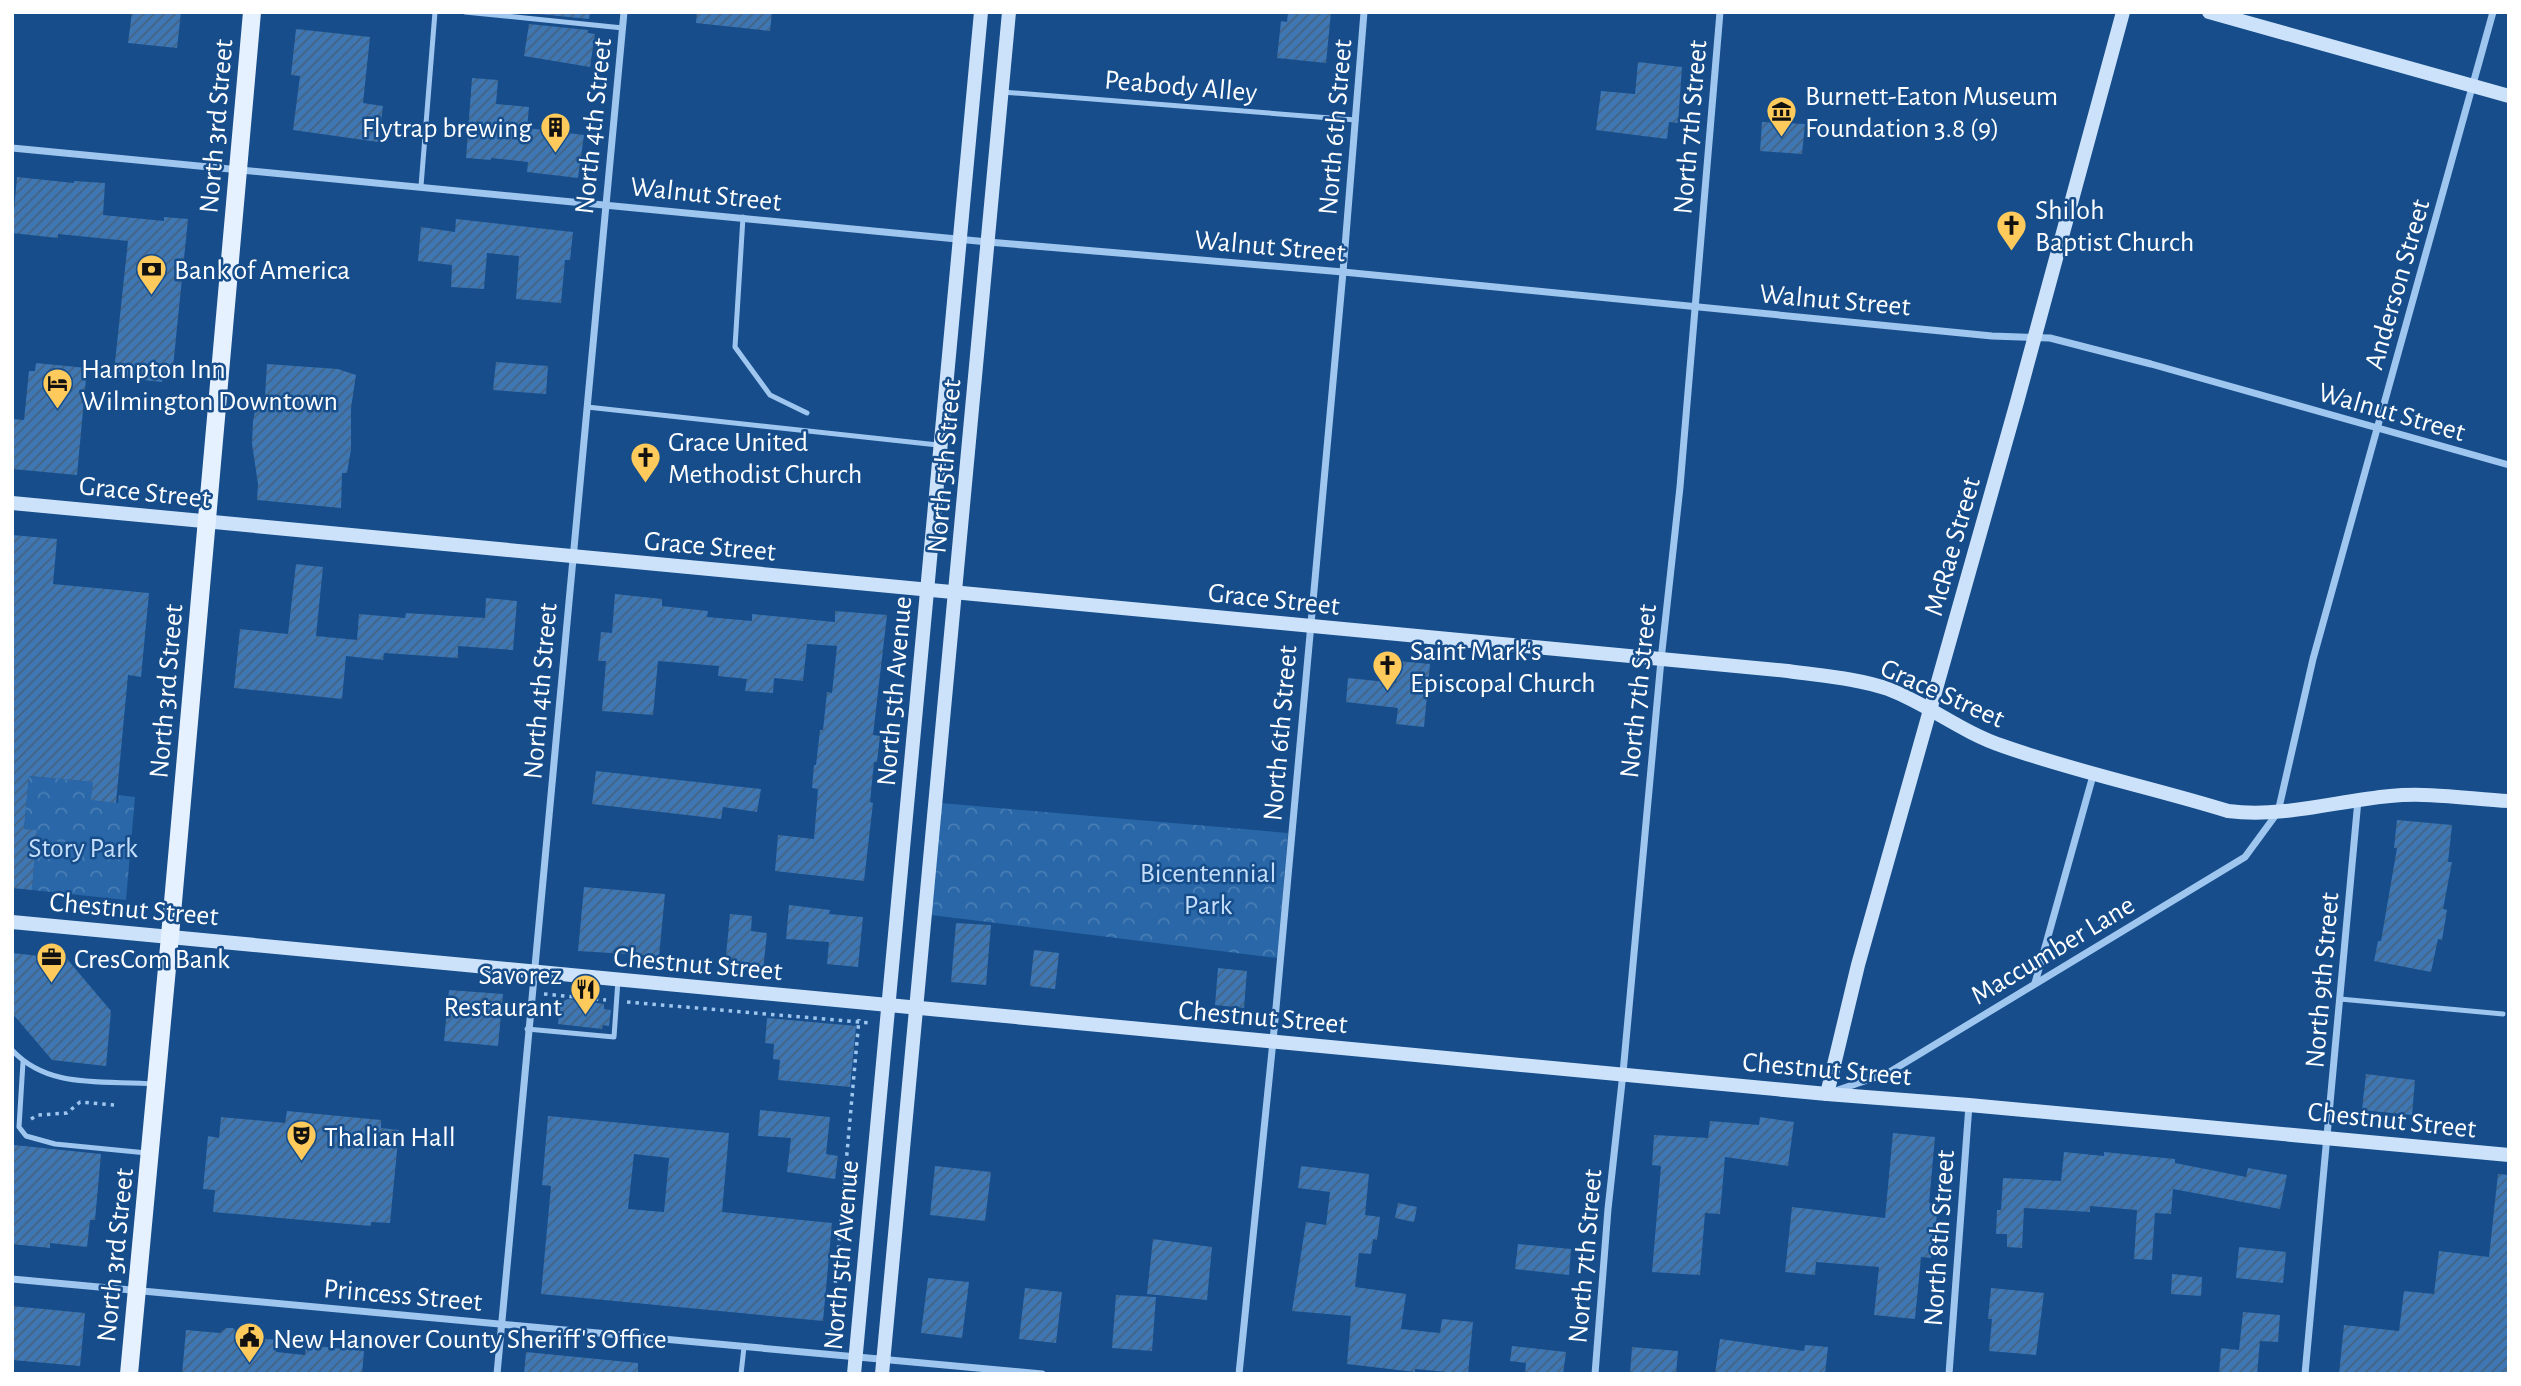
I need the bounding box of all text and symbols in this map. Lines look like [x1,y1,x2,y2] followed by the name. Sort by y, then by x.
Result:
[571,37,617,216] street label: North 4th Street
[195,38,239,214] street label: North 3rd Street
[1314,38,1358,216] street label: North 6th Street
[1669,39,1713,216] street label: North 7th Street
[1103,66,1258,108] street label: Peabody Alley
[1805,83,2058,143] place label: Burnett-Eaton Museum Foundation 3.8 (9)
[1765,94,1799,138] museum icon: Burnett-Eaton Museum Foundation 3.8 (9)
[538,110,572,154] building icon: Flytrap brewing
[362,115,532,143] place label: Flytrap brewing
[629,173,783,217] street label: Walnut Street
[2360,196,2436,373] street label: Anderson Street
[2035,197,2194,257] place label: Shiloh Baptist Church
[1995,208,2029,252] church icon: Shiloh Baptist Church
[1193,226,1347,268] street label: Walnut Street
[134,252,168,296] bank icon: Bank of America
[174,257,350,285] place label: Bank of America
[1758,280,1912,322] street label: Walnut Street
[81,356,338,416] place label: Hampton Inn Wilmington Downtown
[41,367,75,411] hotel icon: Hampton Inn Wilmington Downtown
[923,378,967,555] street label: North 5th Street
[2315,379,2468,447] street label: Walnut Street
[668,429,862,489] place label: Grace United Methodist Church
[628,440,662,484] church icon: Grace United Methodist Church
[78,472,212,514] street label: Grace Street
[1920,474,1986,619] street label: McRae Street
[643,527,777,567] street label: Grace Street
[1207,579,1341,621] street label: Grace Street
[873,595,917,787] street label: North 5th Avenue
[519,602,563,780] street label: North 4th Street
[145,603,189,779] street label: North 3rd Street
[1616,603,1662,780] street label: North 7th Street
[1410,638,1596,698] place label: Saint Mark's Episcopal Church
[1259,644,1303,822] street label: North 6th Street
[1370,649,1404,693] church icon: Saint Mark's Episcopal Church
[1876,654,2008,734] street label: Grace Street
[28,835,138,863] park label: Story Park
[1140,860,1276,920] park label: Bicentennial Park
[48,889,220,931] street label: Chestnut Street
[1966,891,2140,1010] street label: Maccumber Lane
[2301,891,2345,1069] street label: North 9th Street
[34,941,68,985] office icon: CresCom Bank
[612,944,784,986] street label: Chestnut Street
[74,946,230,974] place label: CresCom Bank
[444,962,562,1022] place label: Savorez Restaurant
[568,973,602,1017] restaurant icon: Savorez Restaurant
[1177,997,1349,1039] street label: Chestnut Street
[1741,1049,1913,1091] street label: Chestnut Street
[2306,1098,2478,1144] street label: Chestnut Street
[284,1119,318,1163] theatre icon: Thalian Hall
[324,1124,456,1152] place label: Thalian Hall
[1920,1149,1960,1327] street label: North 8th Street
[820,1159,864,1351] street label: North 5th Avenue
[93,1167,139,1344] street label: North 3rd Street
[1564,1168,1608,1345] street label: North 7th Street
[322,1275,483,1317] street label: Princess Street
[233,1321,267,1365] public building icon: New Hanover County Sheriff's Office
[273,1326,667,1354] place label: New Hanover County Sheriff's Office

